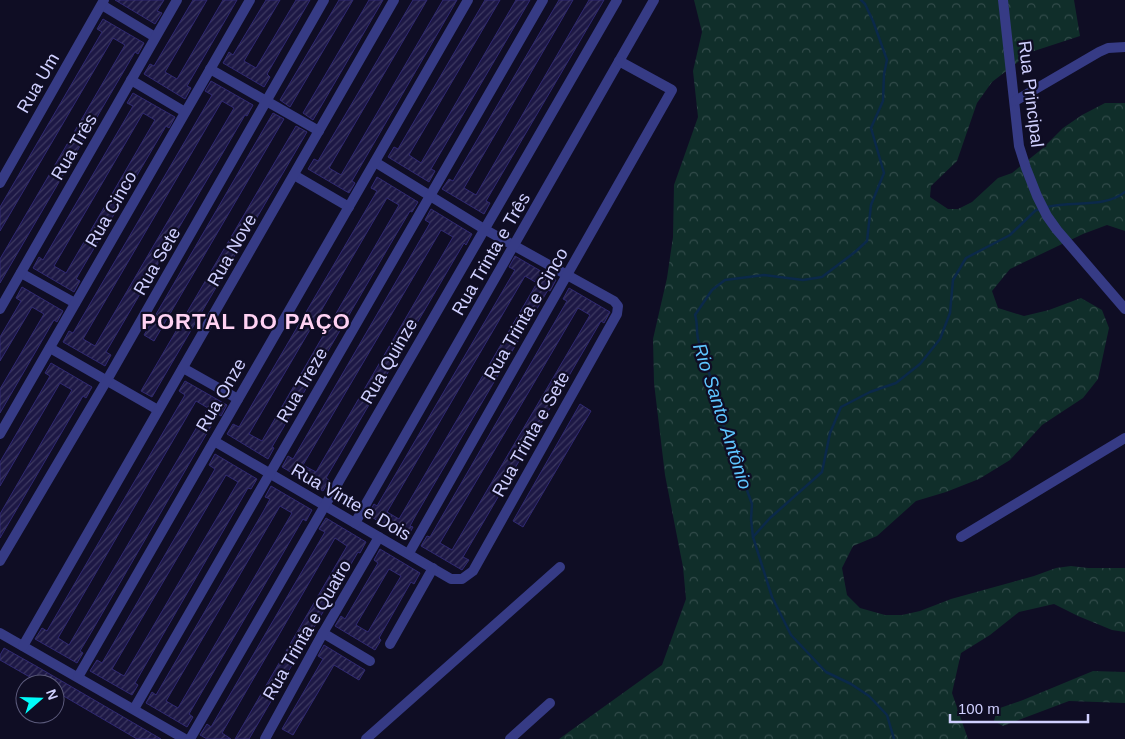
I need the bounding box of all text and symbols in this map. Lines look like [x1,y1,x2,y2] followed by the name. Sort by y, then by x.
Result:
[1015,40,1047,148] street label: Rua Principal
[13,49,63,117] street label: Rua Um
[47,110,101,184] street label: Rua Três
[81,168,141,250] street label: Rua Cinco
[448,189,534,319] street label: Rua Trinta e Três
[203,210,261,290] street label: Rua Nove
[130,223,184,299] street label: Rua Sete
[480,244,572,384] street label: Rua Trinta e Cinco
[141,309,351,334] district label: PORTAL DO PAÇO
[357,315,421,407] street label: Rua Quinze
[689,340,756,492] water label: Rio Santo Antônio
[273,344,331,426] street label: Rua Treze
[192,355,250,435] street label: Rua Onze
[488,368,574,500] street label: Rua Trinta e Sete
[288,460,414,544] street label: Rua Vinte e Dois
[259,557,355,703] street label: Rua Trinta e Quatro
[15,674,65,724] north arrow
[43,687,61,702] text: N
[950,692,1088,724] scale bar
[958,700,1000,717] text: 100 m

